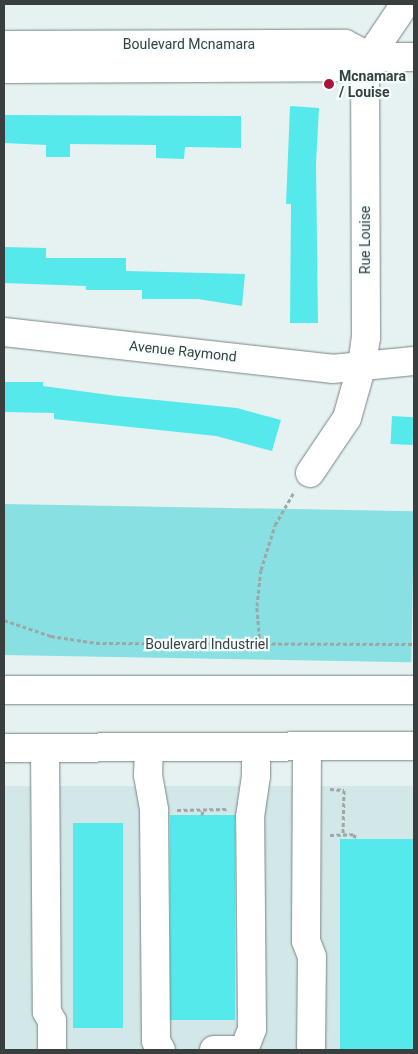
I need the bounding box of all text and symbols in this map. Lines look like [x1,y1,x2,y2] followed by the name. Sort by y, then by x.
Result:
[123,36,255,52] street label: Boulevard Mcnamara
[339,68,406,100] place label: Mcnamara / Louise
[323,78,335,90] marker: Mcnamara / Louise
[357,206,373,274] street label: Rue Louise
[128,337,238,365] street label: Avenue Raymond
[145,636,269,652] street label: Boulevard Industriel

